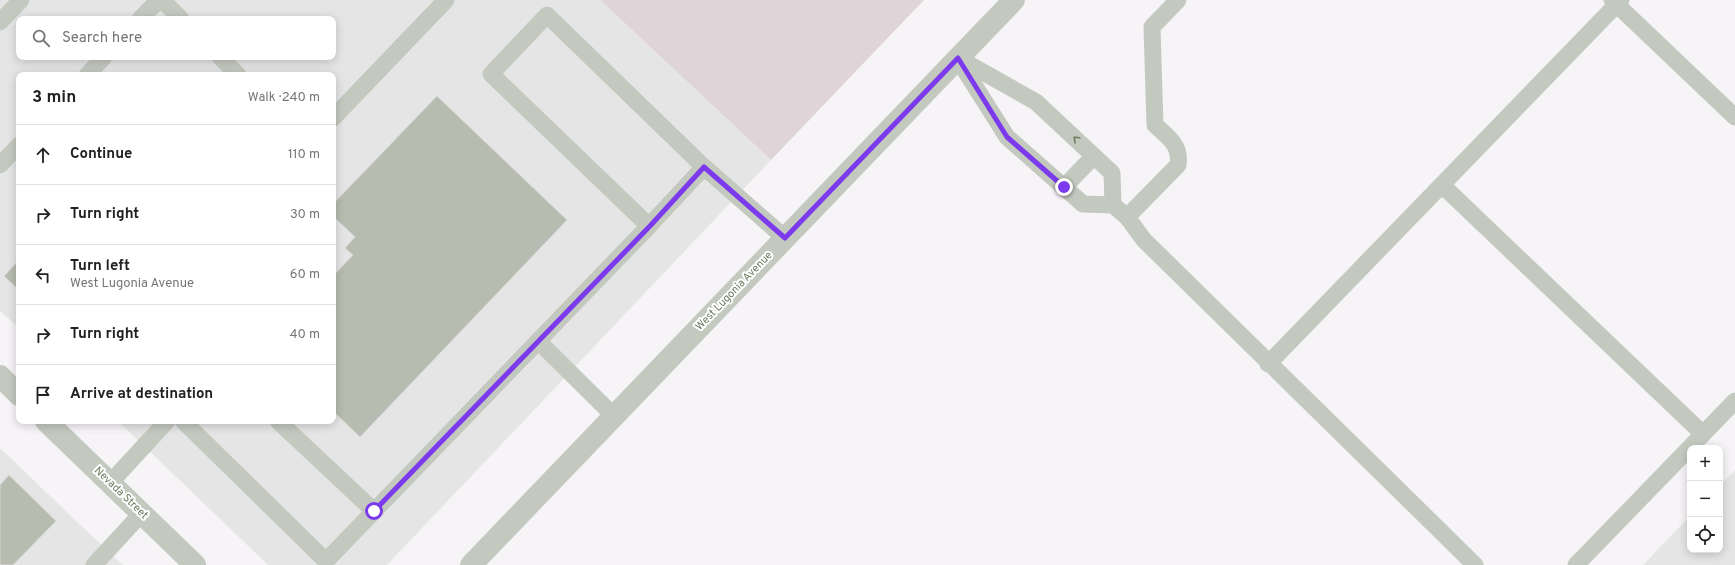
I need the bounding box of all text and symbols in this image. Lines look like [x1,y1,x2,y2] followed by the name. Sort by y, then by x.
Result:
[16,16,336,60] search box
[30,27,52,49] icon: search
[62,29,142,48] text: Search here
[32,87,76,109] text: 3 min
[248,90,320,106] text: Walk · 240 m
[1073,136,1081,144] one-way arrow
[32,144,54,166] icon: ahead
[70,145,132,164] text: Continue
[288,147,320,163] text: 110 m
[1055,178,1073,196] route end
[32,204,54,226] icon: right
[70,205,139,224] text: Turn right
[290,207,320,223] text: 30 m
[693,248,775,334] street label: West Lugonia Avenue
[70,257,130,276] text: Turn left
[32,264,54,286] icon: left
[290,267,320,283] text: 60 m
[70,276,194,292] text: West Lugonia Avenue
[32,324,54,346] icon: right
[70,325,139,344] text: Turn right
[290,327,320,343] text: 40 m
[32,384,54,406] icon: arrive
[70,385,213,404] text: Arrive at destination
[1687,445,1723,553] map controls
[1687,445,1723,481] button: +
[91,464,151,522] street label: Nevada Street
[1687,481,1723,517] button: −
[365,502,383,520] route start
[1687,517,1723,553] button: locate

